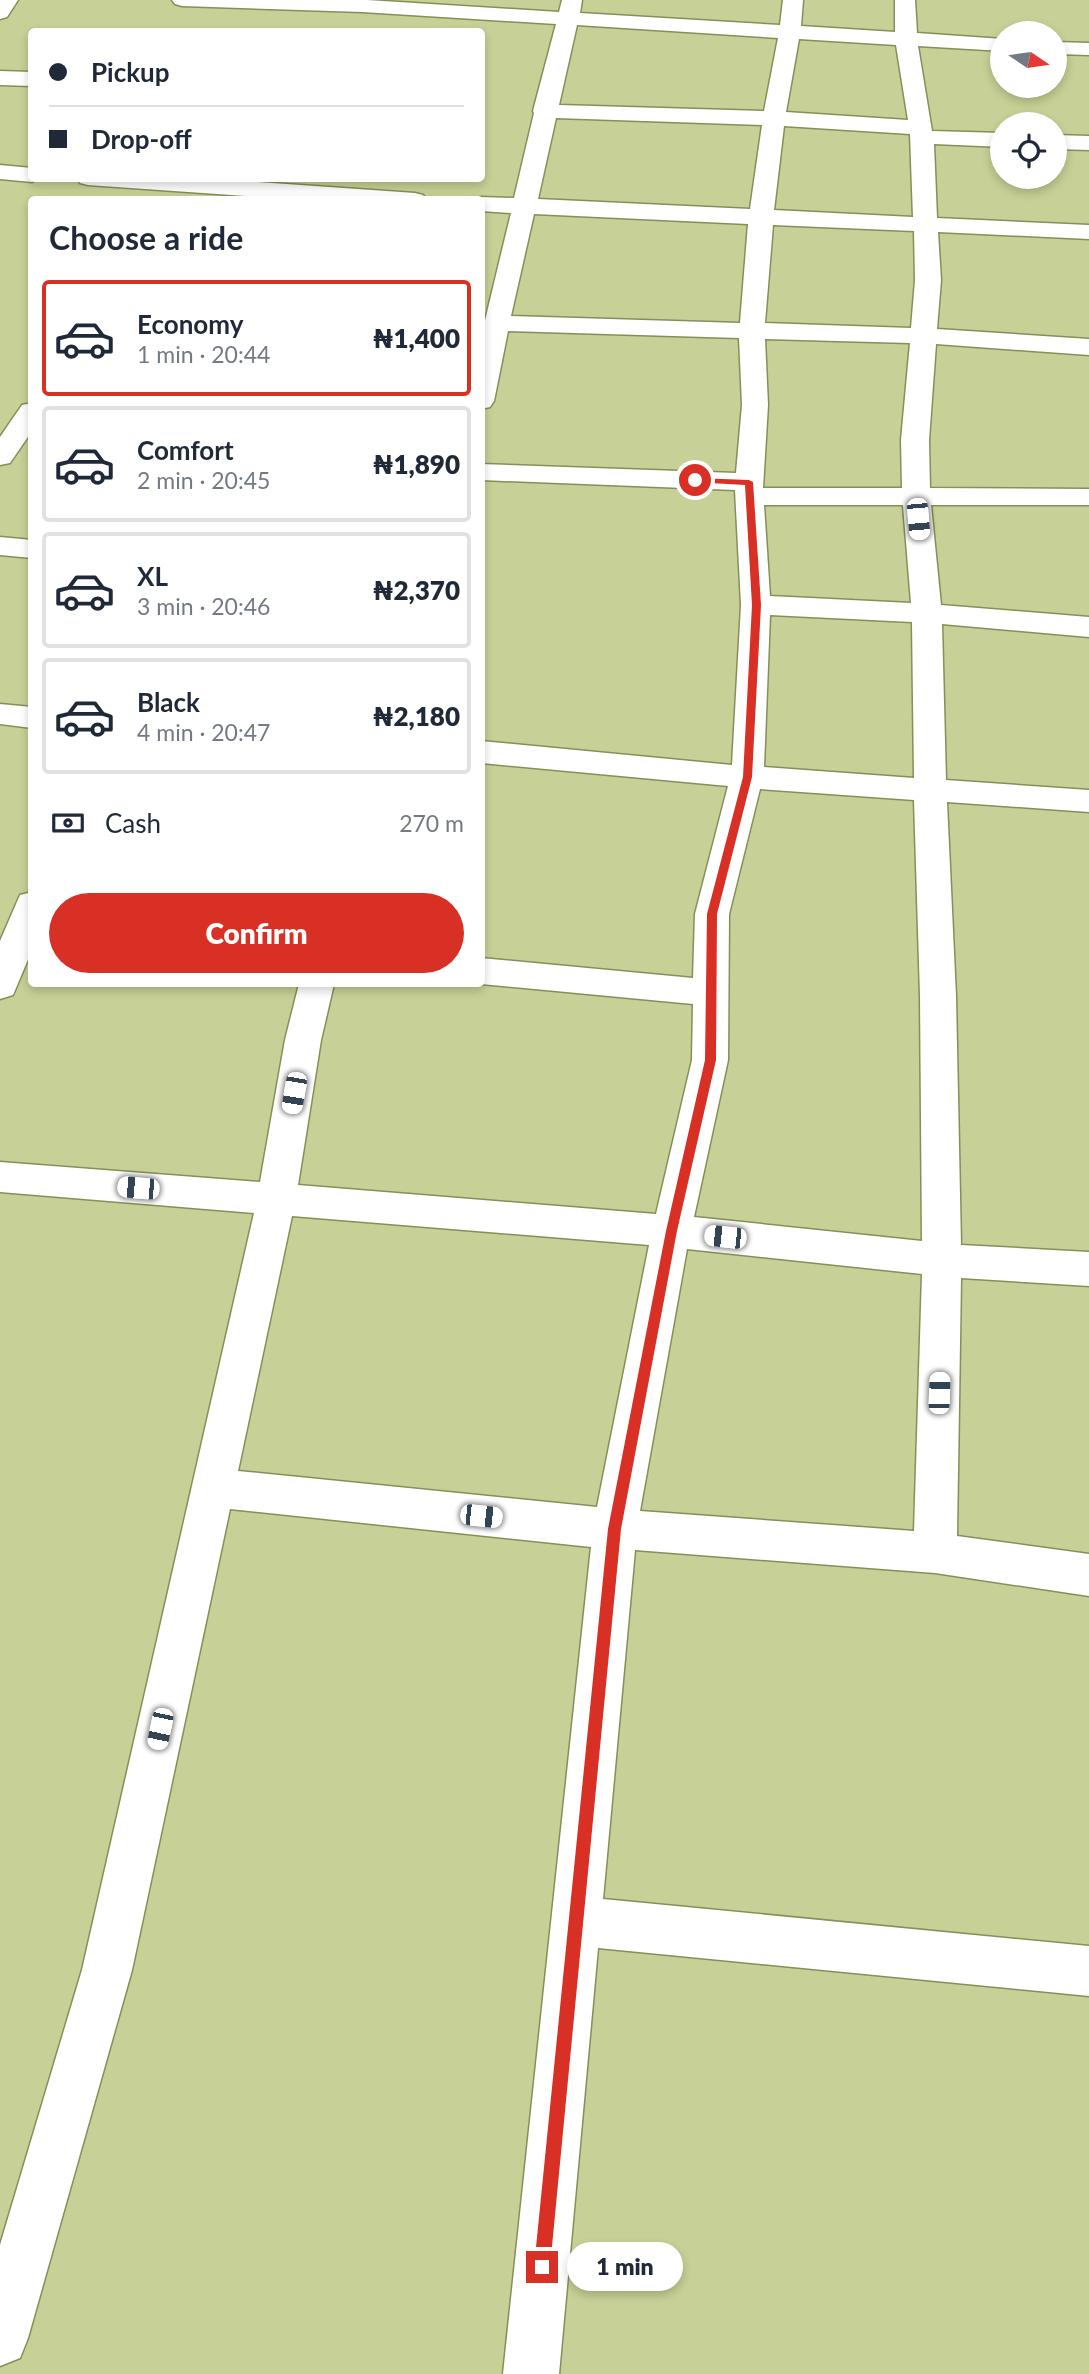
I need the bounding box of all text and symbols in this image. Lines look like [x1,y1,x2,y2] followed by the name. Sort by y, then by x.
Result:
[990,21,1068,98] north arrow
[990,21,1067,189] map controls
[91,56,170,88] text: Pickup
[990,112,1067,189] button: locate
[91,123,192,155] text: Drop-off
[49,218,243,257] text: Choose a ride
[53,307,116,370] icon: car
[137,308,243,340] text: Economy
[373,322,460,354] text: ₦1,400
[137,340,270,368] text: 1 min · 20:44
[53,433,116,496] icon: car
[137,434,234,466] text: Comfort
[373,448,460,480] text: ₦1,890
[679,464,711,496] route start
[137,466,270,494] text: 2 min · 20:45
[906,497,931,541] car
[53,559,116,622] icon: car
[137,560,168,592] text: XL
[373,574,460,606] text: ₦2,370
[137,592,270,620] text: 3 min · 20:46
[53,685,116,748] icon: car
[137,686,200,718] text: Black
[373,700,460,732] text: ₦2,180
[137,718,270,746] text: 4 min · 20:47
[49,804,87,842] icon: cash
[105,807,161,839] text: Cash
[399,809,464,837] text: 270 m
[49,893,464,973] button: Confirm
[281,1070,308,1116] car
[117,1176,160,1200] car
[704,1224,747,1250] car
[928,1372,951,1414] car
[460,1503,503,1529] car
[146,1706,175,1752] car
[566,2242,682,2292] callout: 1 min
[526,2251,558,2283] route end
[596,2252,654,2280] text: 1 min

